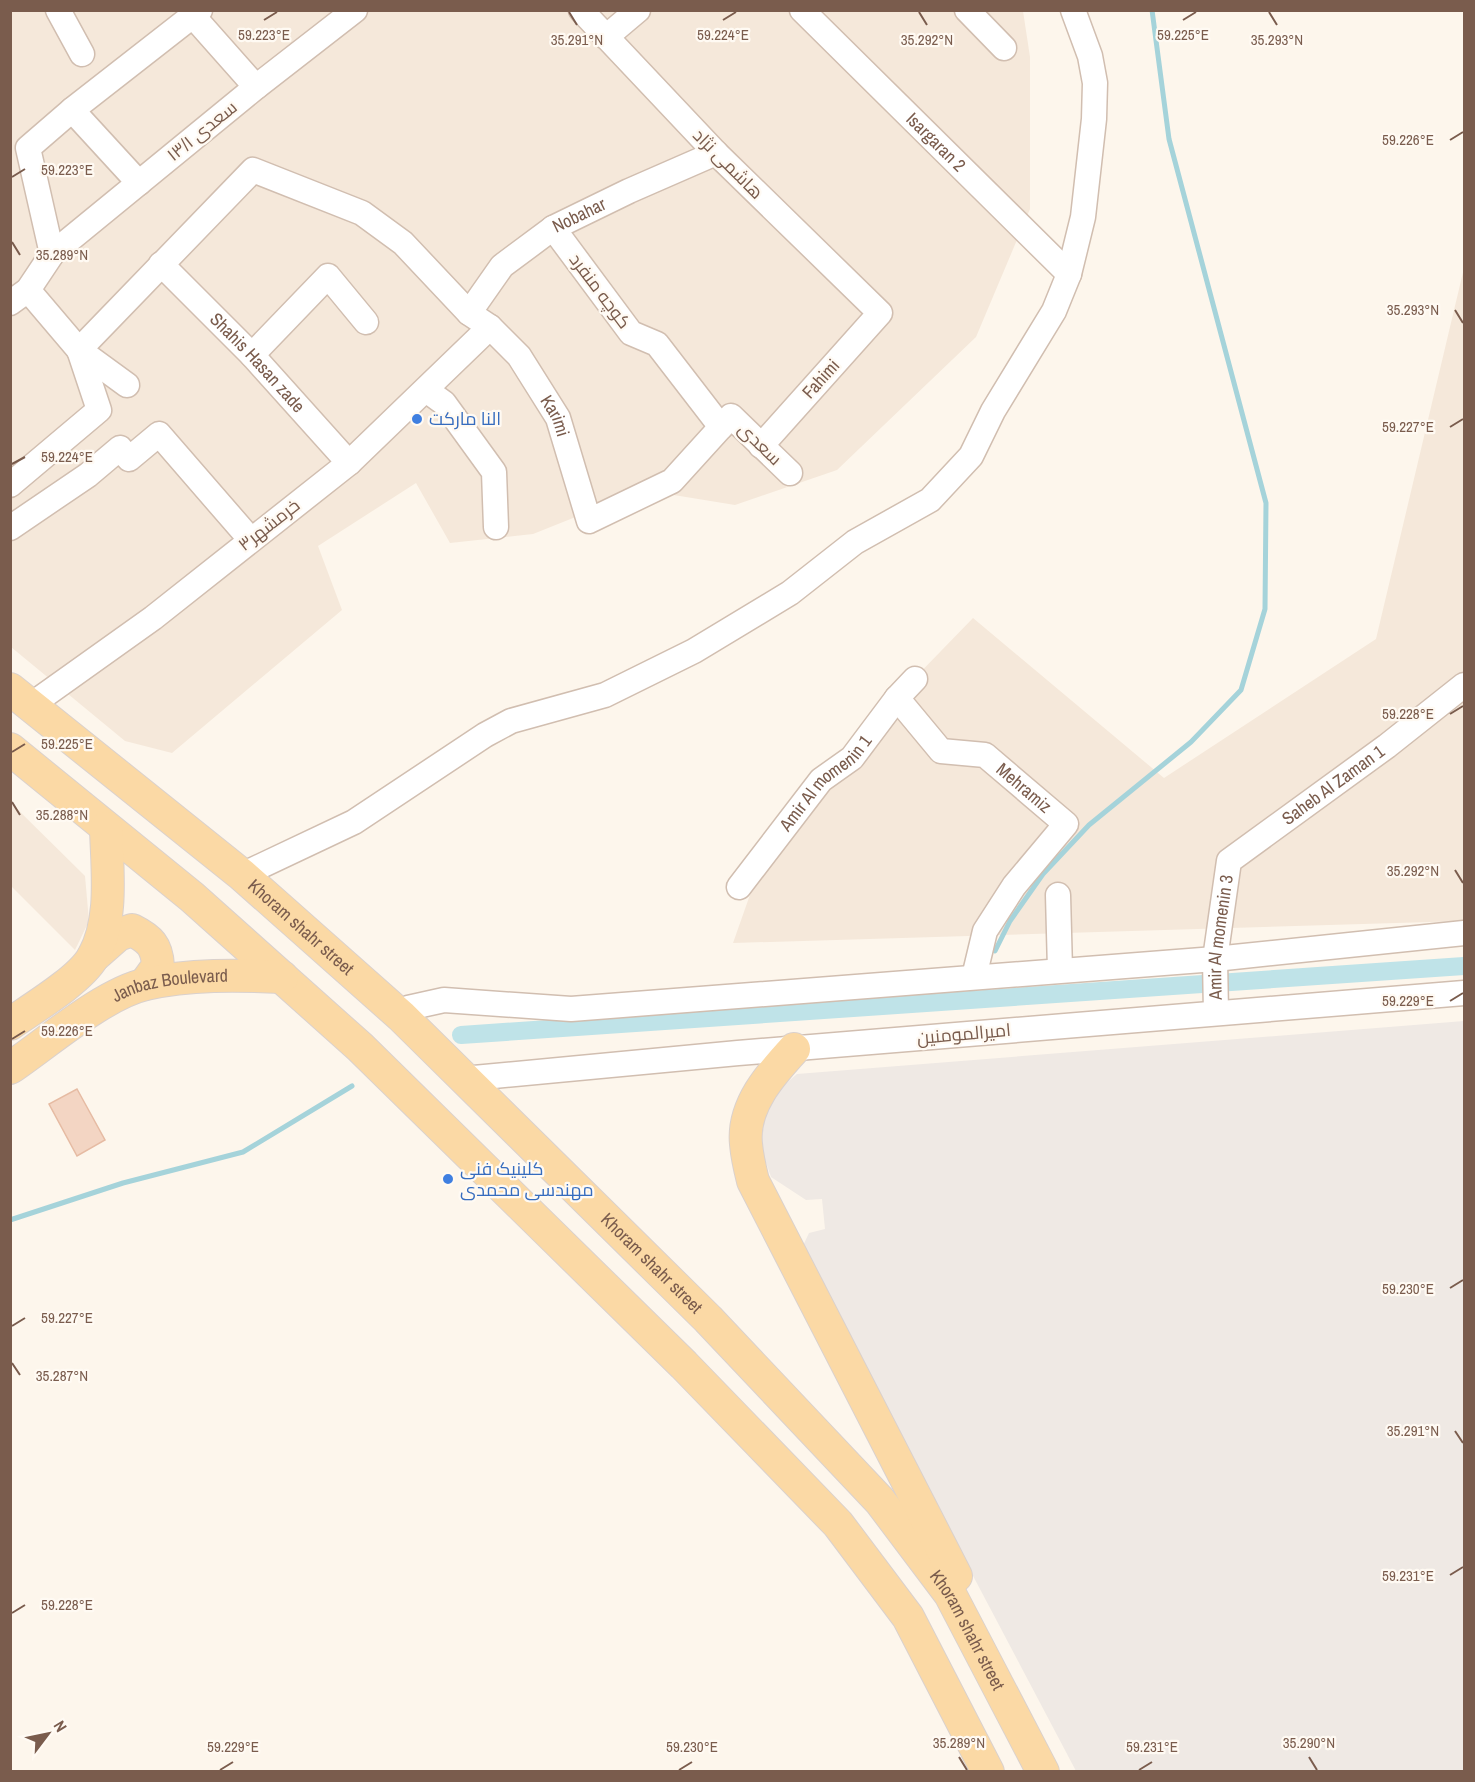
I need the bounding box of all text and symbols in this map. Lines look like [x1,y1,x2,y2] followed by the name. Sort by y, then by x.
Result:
[238,24,290,45] text: 59.223°E
[697,24,749,45] text: 59.224°E
[1157,24,1209,45] text: 59.225°E
[551,29,603,50] text: 35.291°N
[901,29,953,50] text: 35.292°N
[1251,29,1303,50] text: 35.293°N
[161,95,242,167] street label: سعدی ۱۳/۱
[901,107,971,177] street label: Isargaran 2
[688,123,769,204] street label: هاشمی نژاد
[1382,129,1434,150] text: 59.226°E
[41,159,93,180] text: 59.223°E
[548,191,610,239] street label: Nobahar
[36,244,88,265] text: 35.289°N
[564,248,637,334] street label: کوچه منفرد
[1387,299,1439,320] text: 35.293°N
[204,307,311,418] street label: Shahis Hasan zade
[796,353,845,404] street label: Fahimi
[535,390,576,439] street label: Karimi
[429,406,501,431] place label: النا مارکت
[410,412,424,426] marker: النا مارکت
[1382,416,1434,437] text: 59.227°E
[733,417,788,471] street label: سعدی
[41,446,93,467] text: 59.224°E
[233,493,305,557] street label: خرمشهر۳
[1382,703,1434,724] text: 59.228°E
[773,729,878,837] street label: Amir Al momenin 1
[41,733,93,754] text: 59.225°E
[1276,738,1390,831] street label: Saheb Al Zaman 1
[991,757,1057,818] street label: Mehramiz
[36,804,88,825] text: 35.288°N
[1387,860,1439,881] text: 35.292°N
[243,873,360,981] street label: Khoram shahr street
[1202,873,1239,1001] street label: Amir Al momenin 3
[107,963,228,1008] street label: Janbaz Boulevard
[1382,990,1434,1011] text: 59.229°E
[916,1017,1012,1050] street label: امیرالمومنین
[41,1020,93,1041] text: 59.226°E
[460,1156,594,1202] place label: کلینیک فنی مهندسی محمدی
[441,1172,455,1186] marker: کلینیک فنی مهندسی محمدی
[596,1207,708,1319] street label: Khoram shahr street
[1382,1278,1434,1299] text: 59.230°E
[41,1307,93,1328] text: 59.227°E
[36,1365,88,1386] text: 35.287°N
[1387,1420,1439,1441] text: 35.291°N
[924,1565,1011,1694] street label: Khoram shahr street
[1382,1565,1434,1586] text: 59.231°E
[41,1594,93,1615] text: 59.228°E
[18,1704,78,1764] north arrow
[49,1716,73,1736] text: N
[933,1732,985,1753] text: 35.289°N
[1283,1732,1335,1753] text: 35.290°N
[207,1736,259,1757] text: 59.229°E
[666,1736,718,1757] text: 59.230°E
[1126,1736,1178,1757] text: 59.231°E

